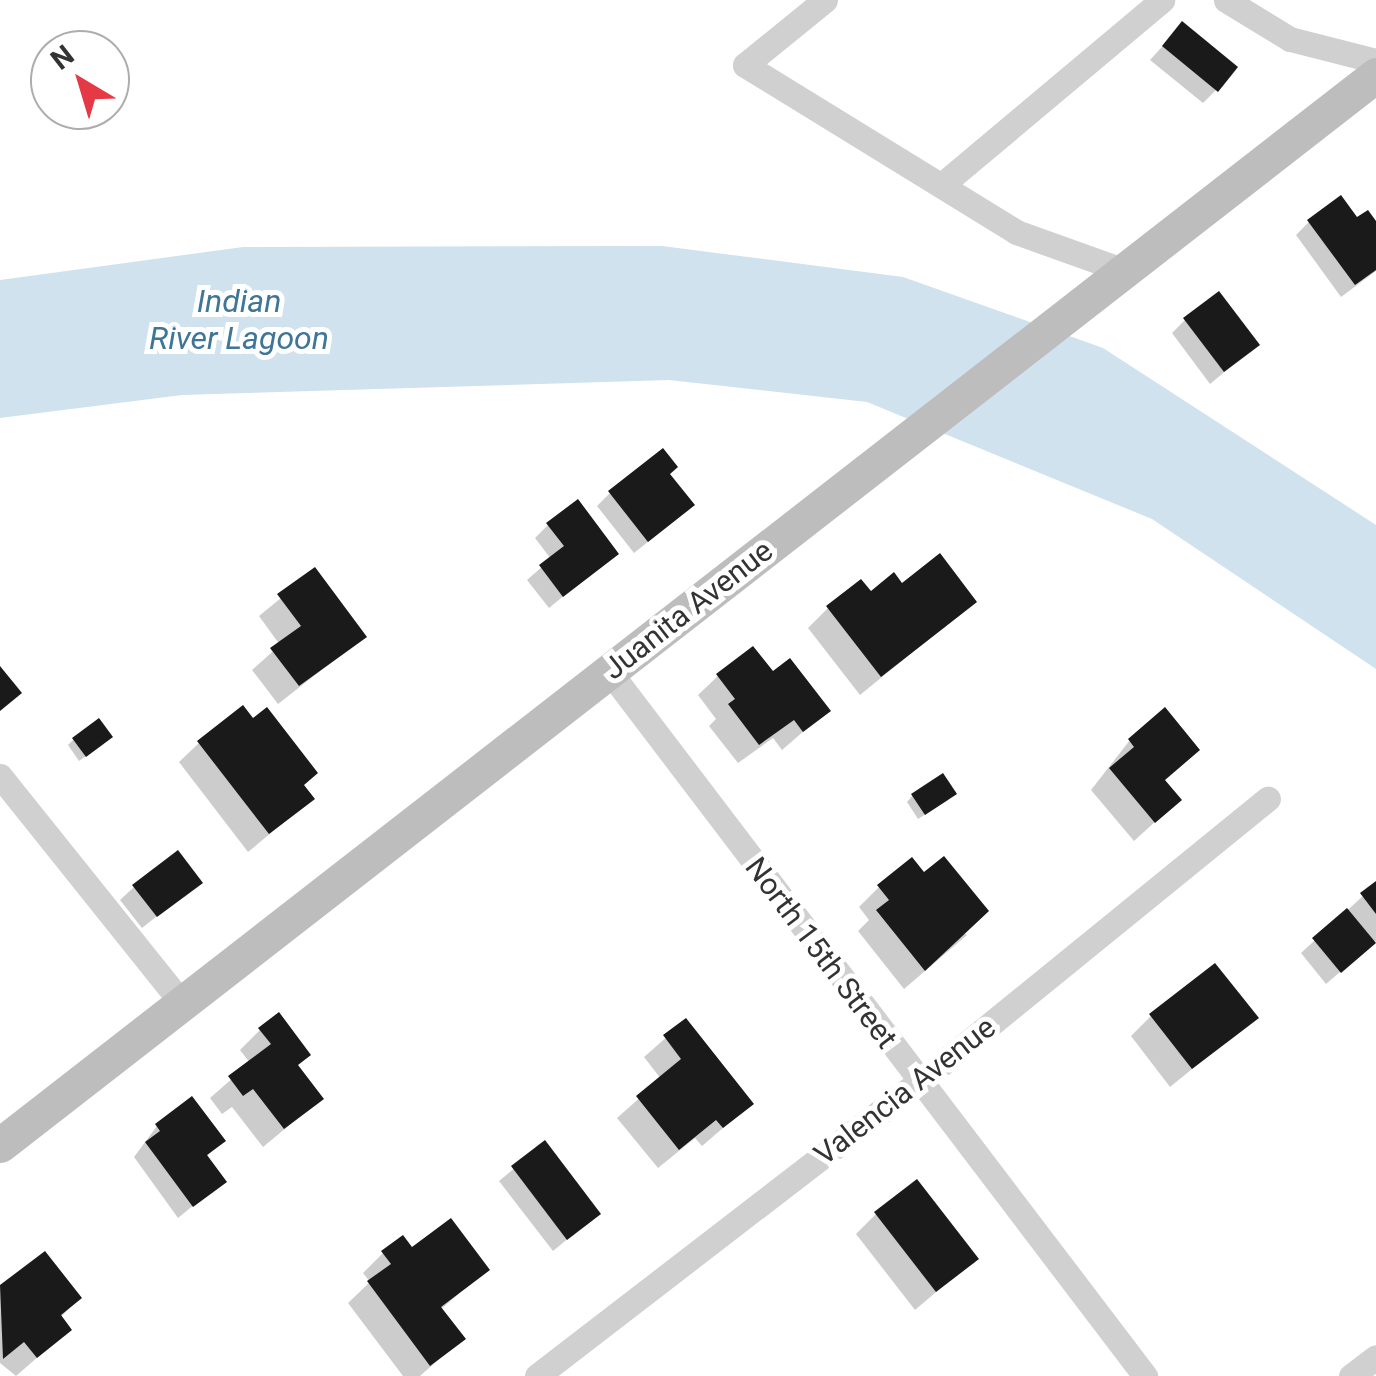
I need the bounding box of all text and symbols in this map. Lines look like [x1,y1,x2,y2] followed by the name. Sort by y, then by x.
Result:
[30,30,130,130] north arrow
[45,38,80,77] text: N
[149,283,329,358] water label: Indian River Lagoon
[596,533,780,687] street label: Juanita Avenue
[737,850,905,1056] street label: North 15th Street
[807,1009,1003,1173] street label: Valencia Avenue

